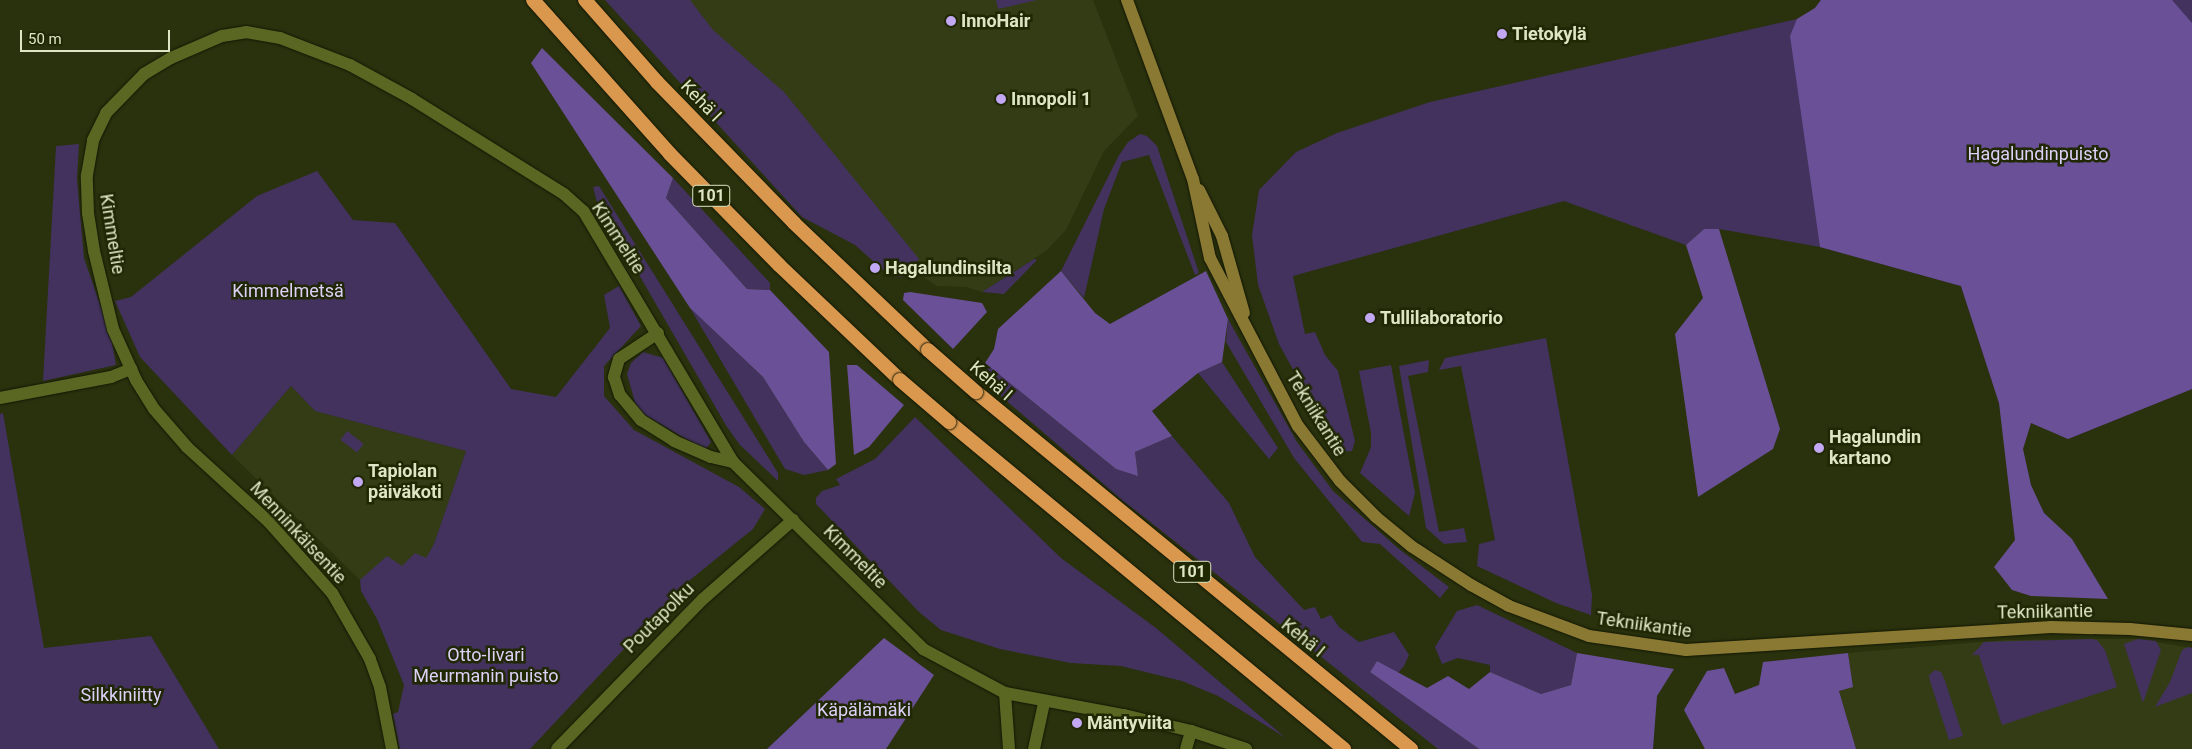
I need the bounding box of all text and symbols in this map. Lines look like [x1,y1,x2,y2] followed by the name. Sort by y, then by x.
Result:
[961,10,1030,32] place label: InnoHair
[945,15,957,27] marker: InnoHair
[22,20,172,52] scale bar
[1512,23,1587,45] place label: Tietokylä
[1496,28,1508,40] marker: Tietokylä
[28,30,62,48] text: 50 m
[676,76,726,126] street label: Kehä I
[1011,88,1091,110] place label: Innopoli 1
[995,93,1007,105] marker: Innopoli 1
[1968,143,2108,165] park label: Hagalundinpuisto
[691,182,731,210] road number: 101
[95,192,129,276] street label: Kimmeltie
[587,198,649,278] street label: Kimmeltie
[885,257,1012,279] place label: Hagalundinsilta
[869,262,881,274] marker: Hagalundinsilta
[232,280,344,302] park label: Kimmelmetsä
[1380,307,1503,329] place label: Tullilaboratorio
[1364,312,1376,324] marker: Tullilaboratorio
[965,357,1017,405] street label: Kehä I
[1281,368,1351,460] street label: Tekniikantie
[1829,427,1921,469] place label: Hagalundin kartano
[1813,442,1825,454] marker: Hagalundin kartano
[368,461,442,504] place label: Tapiolan päiväkoti
[352,476,364,488] marker: Tapiolan päiväkoti
[245,478,351,588] street label: Menninkäisentie
[819,521,891,593] street label: Kimmeltie
[1172,558,1212,586] road number: 101
[619,578,699,658] street label: Poutapolku
[1997,600,2093,624] street label: Tekniikantie
[1595,608,1693,642] street label: Tekniikantie
[1277,614,1329,662] street label: Kehä I
[413,645,559,688] park label: Otto-Iivari Meurmanin puisto
[80,684,162,706] park label: Silkkiniitty
[817,699,911,721] park label: Käpälämäki
[1087,712,1172,734] place label: Mäntyviita
[1071,717,1083,729] marker: Mäntyviita

